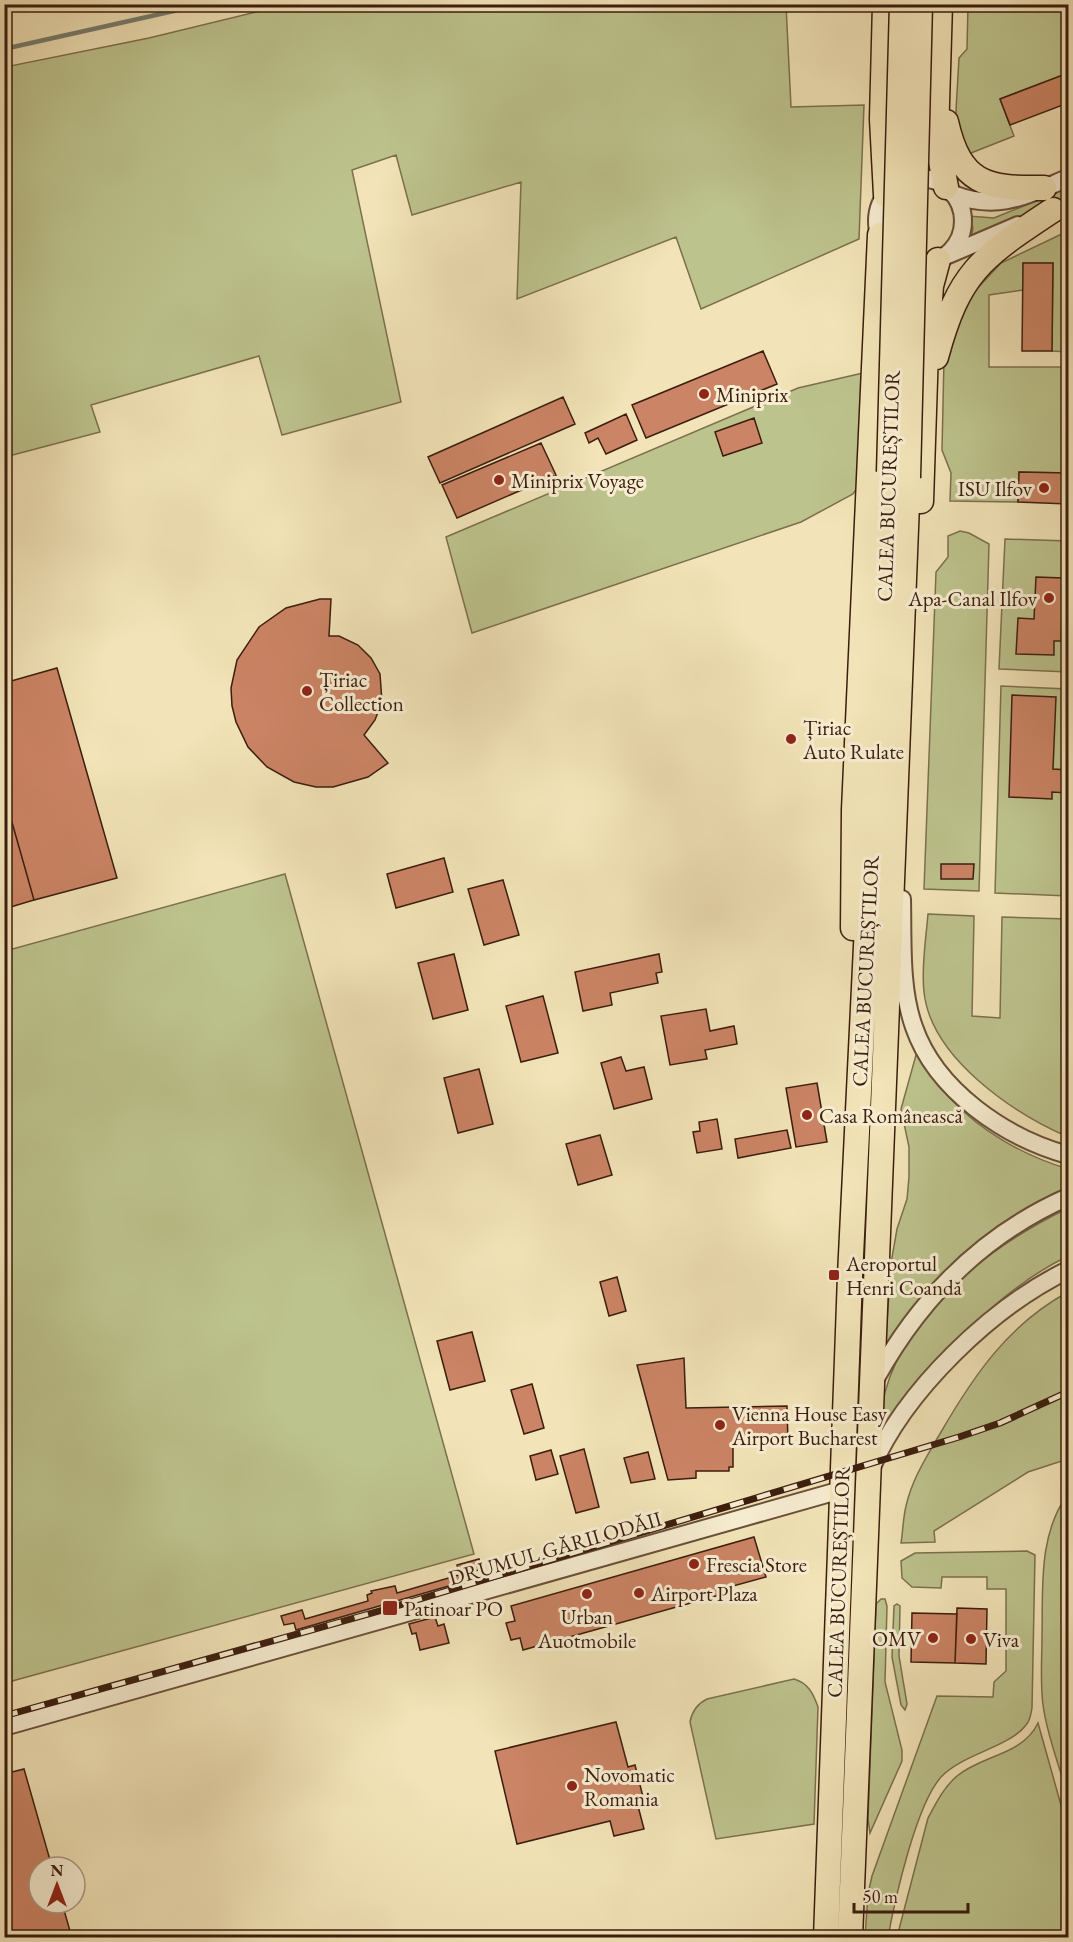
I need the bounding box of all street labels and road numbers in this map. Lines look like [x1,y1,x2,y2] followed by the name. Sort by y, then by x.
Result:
[870,369,906,602] street label: CALEA BUCUREȘTILOR
[845,854,885,1087] street label: CALEA BUCUREȘTILOR
[820,1465,856,1698] street label: CALEA BUCUREȘTILOR
[445,1505,665,1591] street label: DRUMUL GĂRII ODĂII

